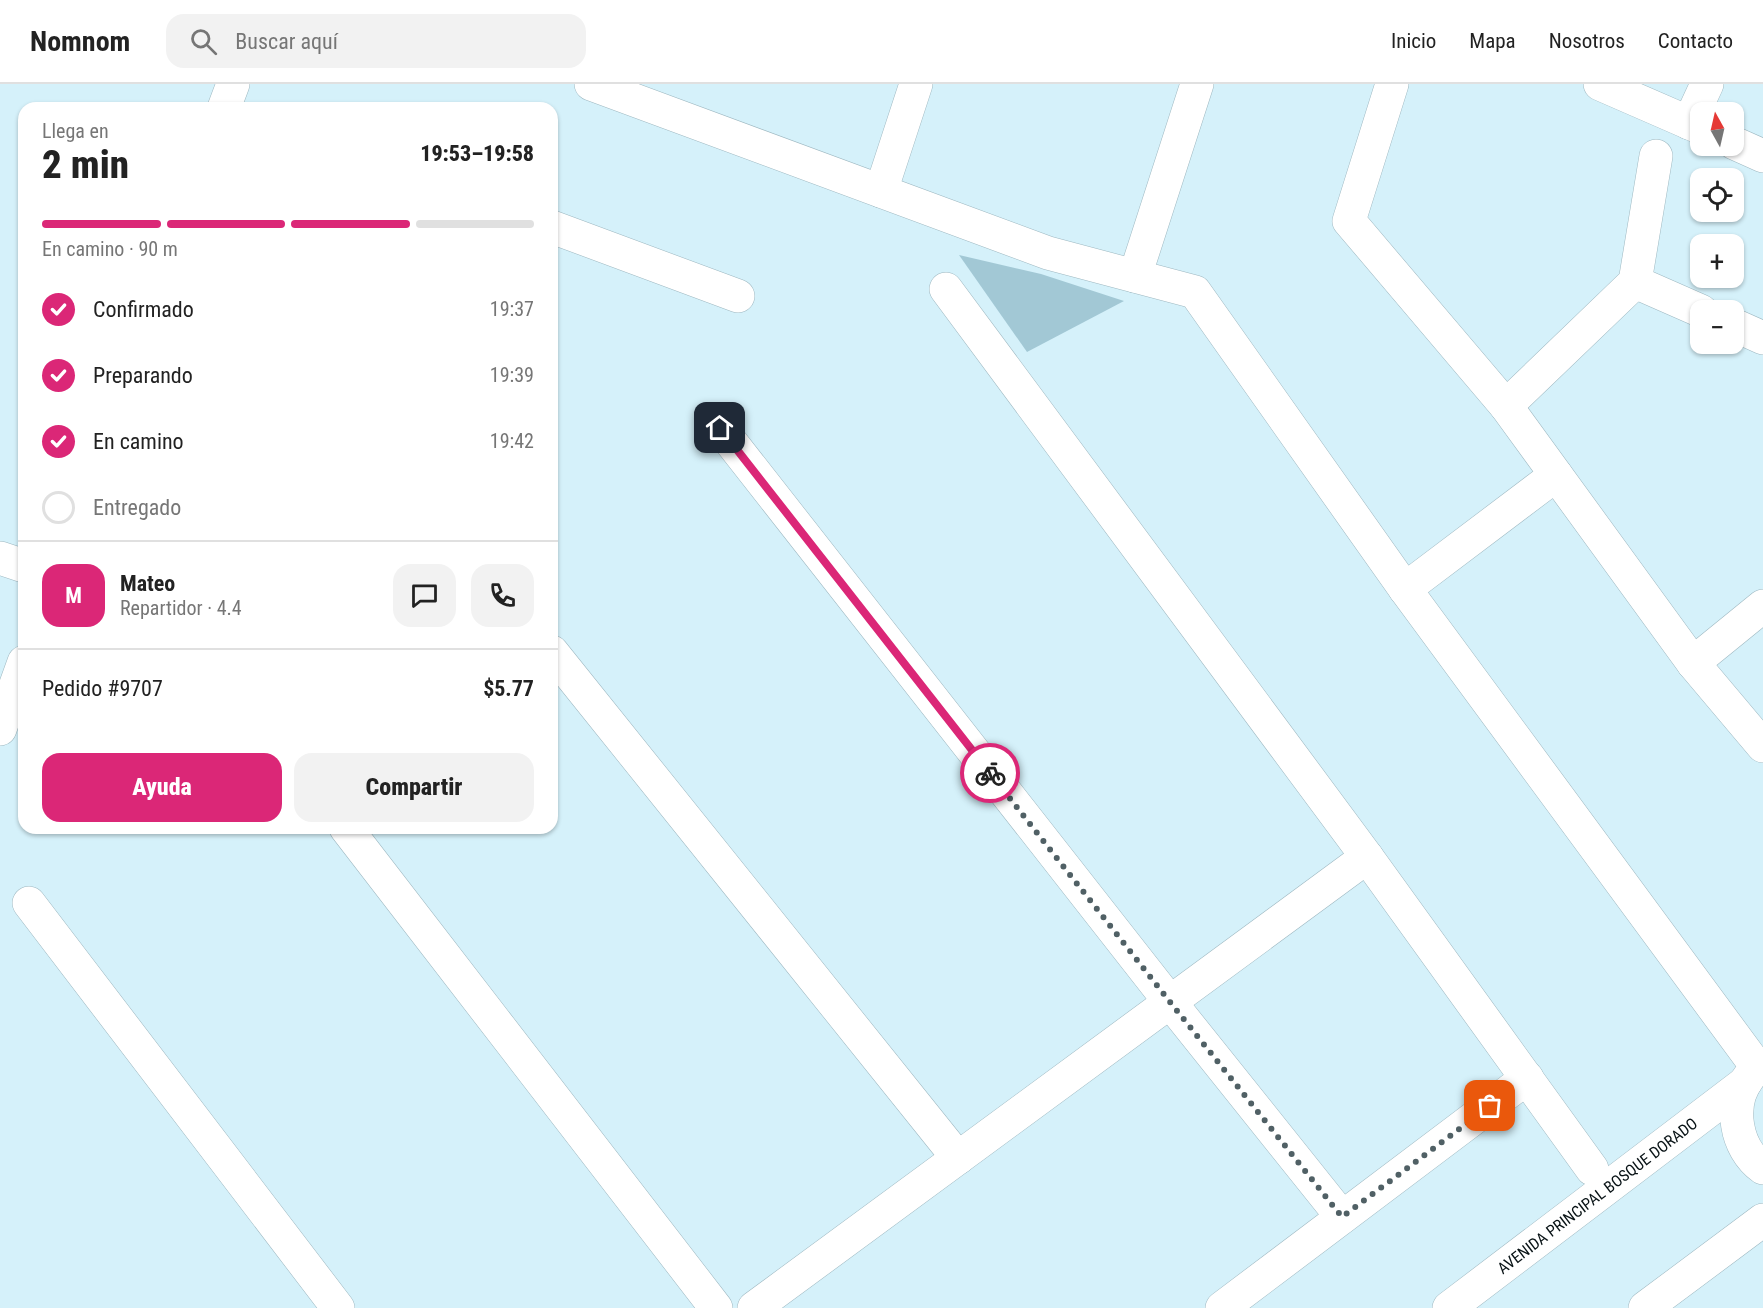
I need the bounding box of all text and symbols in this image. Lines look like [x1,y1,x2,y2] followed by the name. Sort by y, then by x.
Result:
[166,14,586,68] search box
[30,25,130,58] text: Nomnom
[187,25,220,58] icon: search
[235,29,338,54] text: Buscar aquí
[1391,29,1436,53] text: Inicio
[1469,29,1516,53] text: Mapa
[1549,29,1625,53] text: Nosotros
[1658,29,1733,53] text: Contacto
[1690,102,1744,156] north arrow
[1690,102,1744,354] map controls
[42,119,109,143] text: Llega en
[420,141,534,166] text: 19:53–19:58
[42,142,129,188] text: 2 min
[1690,168,1744,222] button: locate
[1690,234,1744,288] button: +
[42,237,178,261] text: En camino · 90 m
[42,293,75,326] icon: check
[93,297,194,322] text: Confirmado
[490,297,534,321] text: 19:37
[1690,300,1744,354] button: −
[42,359,75,392] icon: check
[93,363,193,388] text: Preparando
[490,363,534,387] text: 19:39
[694,402,745,453] pin
[703,411,736,444] icon: home
[42,425,75,458] icon: check
[93,429,184,454] text: En camino
[490,429,534,453] text: 19:42
[93,495,181,520] text: Entregado
[393,564,456,627] button: chat
[471,564,534,627] button: phone
[120,571,175,596] text: Mateo
[65,583,82,608] text: M
[120,596,242,620] text: Repartidor · 4.4
[42,676,163,701] text: Pedido #9707
[483,676,534,701] text: $5.77
[960,743,1020,803] courier
[42,753,282,822] button: Ayuda
[294,753,534,822] button: Compartir
[974,757,1007,790] icon: bike
[1464,1080,1515,1131] pin
[1473,1089,1506,1122] icon: bag
[1493,1113,1701,1277] street label: AVENIDA PRINCIPAL BOSQUE DORADO

